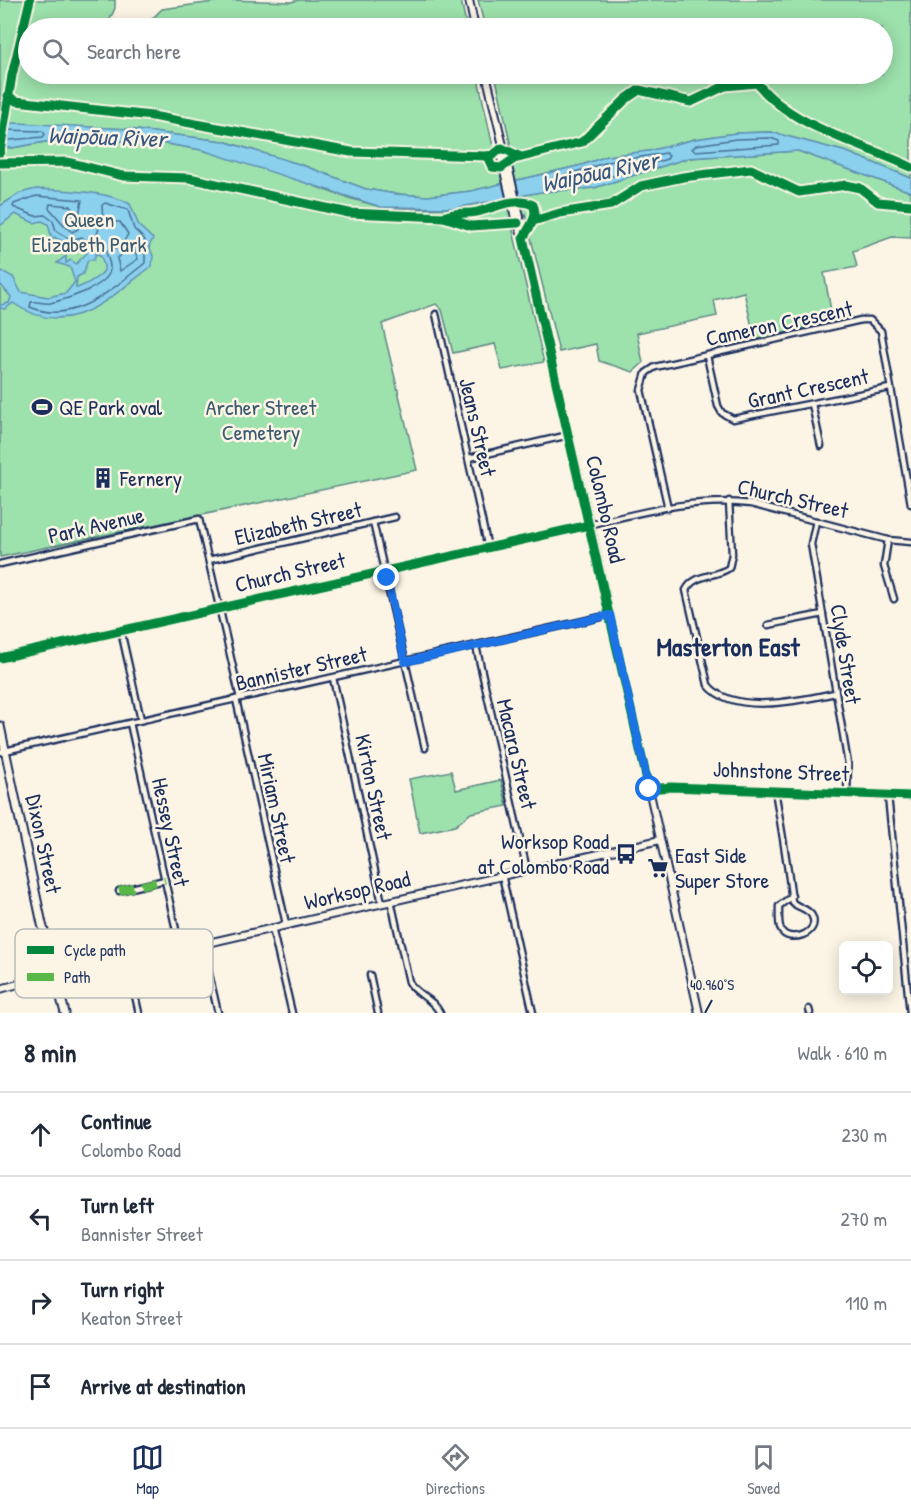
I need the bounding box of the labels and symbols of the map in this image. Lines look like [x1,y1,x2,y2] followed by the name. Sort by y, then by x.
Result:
[47,118,170,155] water label: Waipōua River
[538,142,664,200] water label: Waipōua River
[31,204,147,259] park label: Queen Elizabeth Park
[703,293,856,353] street label: Cameron Crescent
[745,360,872,415] street label: Grant Crescent
[452,375,504,480] street label: Jeans Street
[59,392,162,422] place label: QE Park oval
[206,392,317,447] park label: Archer Street Cemetery
[30,395,54,419] sports icon: QE Park oval
[579,452,633,566] street label: Colombo Road
[119,463,182,493] place label: Fernery
[91,466,115,490] building icon: Fernery
[735,471,852,525] street label: Church Street
[232,494,365,552] street label: Elizabeth Street
[45,499,147,551] street label: Park Avenue
[232,545,349,599] street label: Church Street
[373,564,399,590] route end
[823,602,869,707] street label: Clyde Street
[657,629,800,664] district label: Masterton East
[232,638,370,698] street label: Bannister Street
[490,696,544,812] street label: Macara Street
[348,731,400,843] street label: Kirton Street
[251,750,303,866] street label: Miriam Street
[712,754,850,788] street label: Johnstone Street
[145,775,197,889] street label: Hessey Street
[635,775,661,801] route start
[19,792,69,897] street label: Dixon Street
[478,826,609,881] place label: Worksop Road at Colombo Road
[675,840,770,895] place label: East Side Super Store
[614,842,638,866] bus stop icon: Worksop Road at Colombo Road
[646,856,670,880] supermarket icon: East Side Super Store
[301,863,413,917] street label: Worksop Road
[15,929,213,998] legend
[64,939,126,961] text: Cycle path
[64,966,90,988] text: Path
[690,974,734,995] text: 40.960°S

